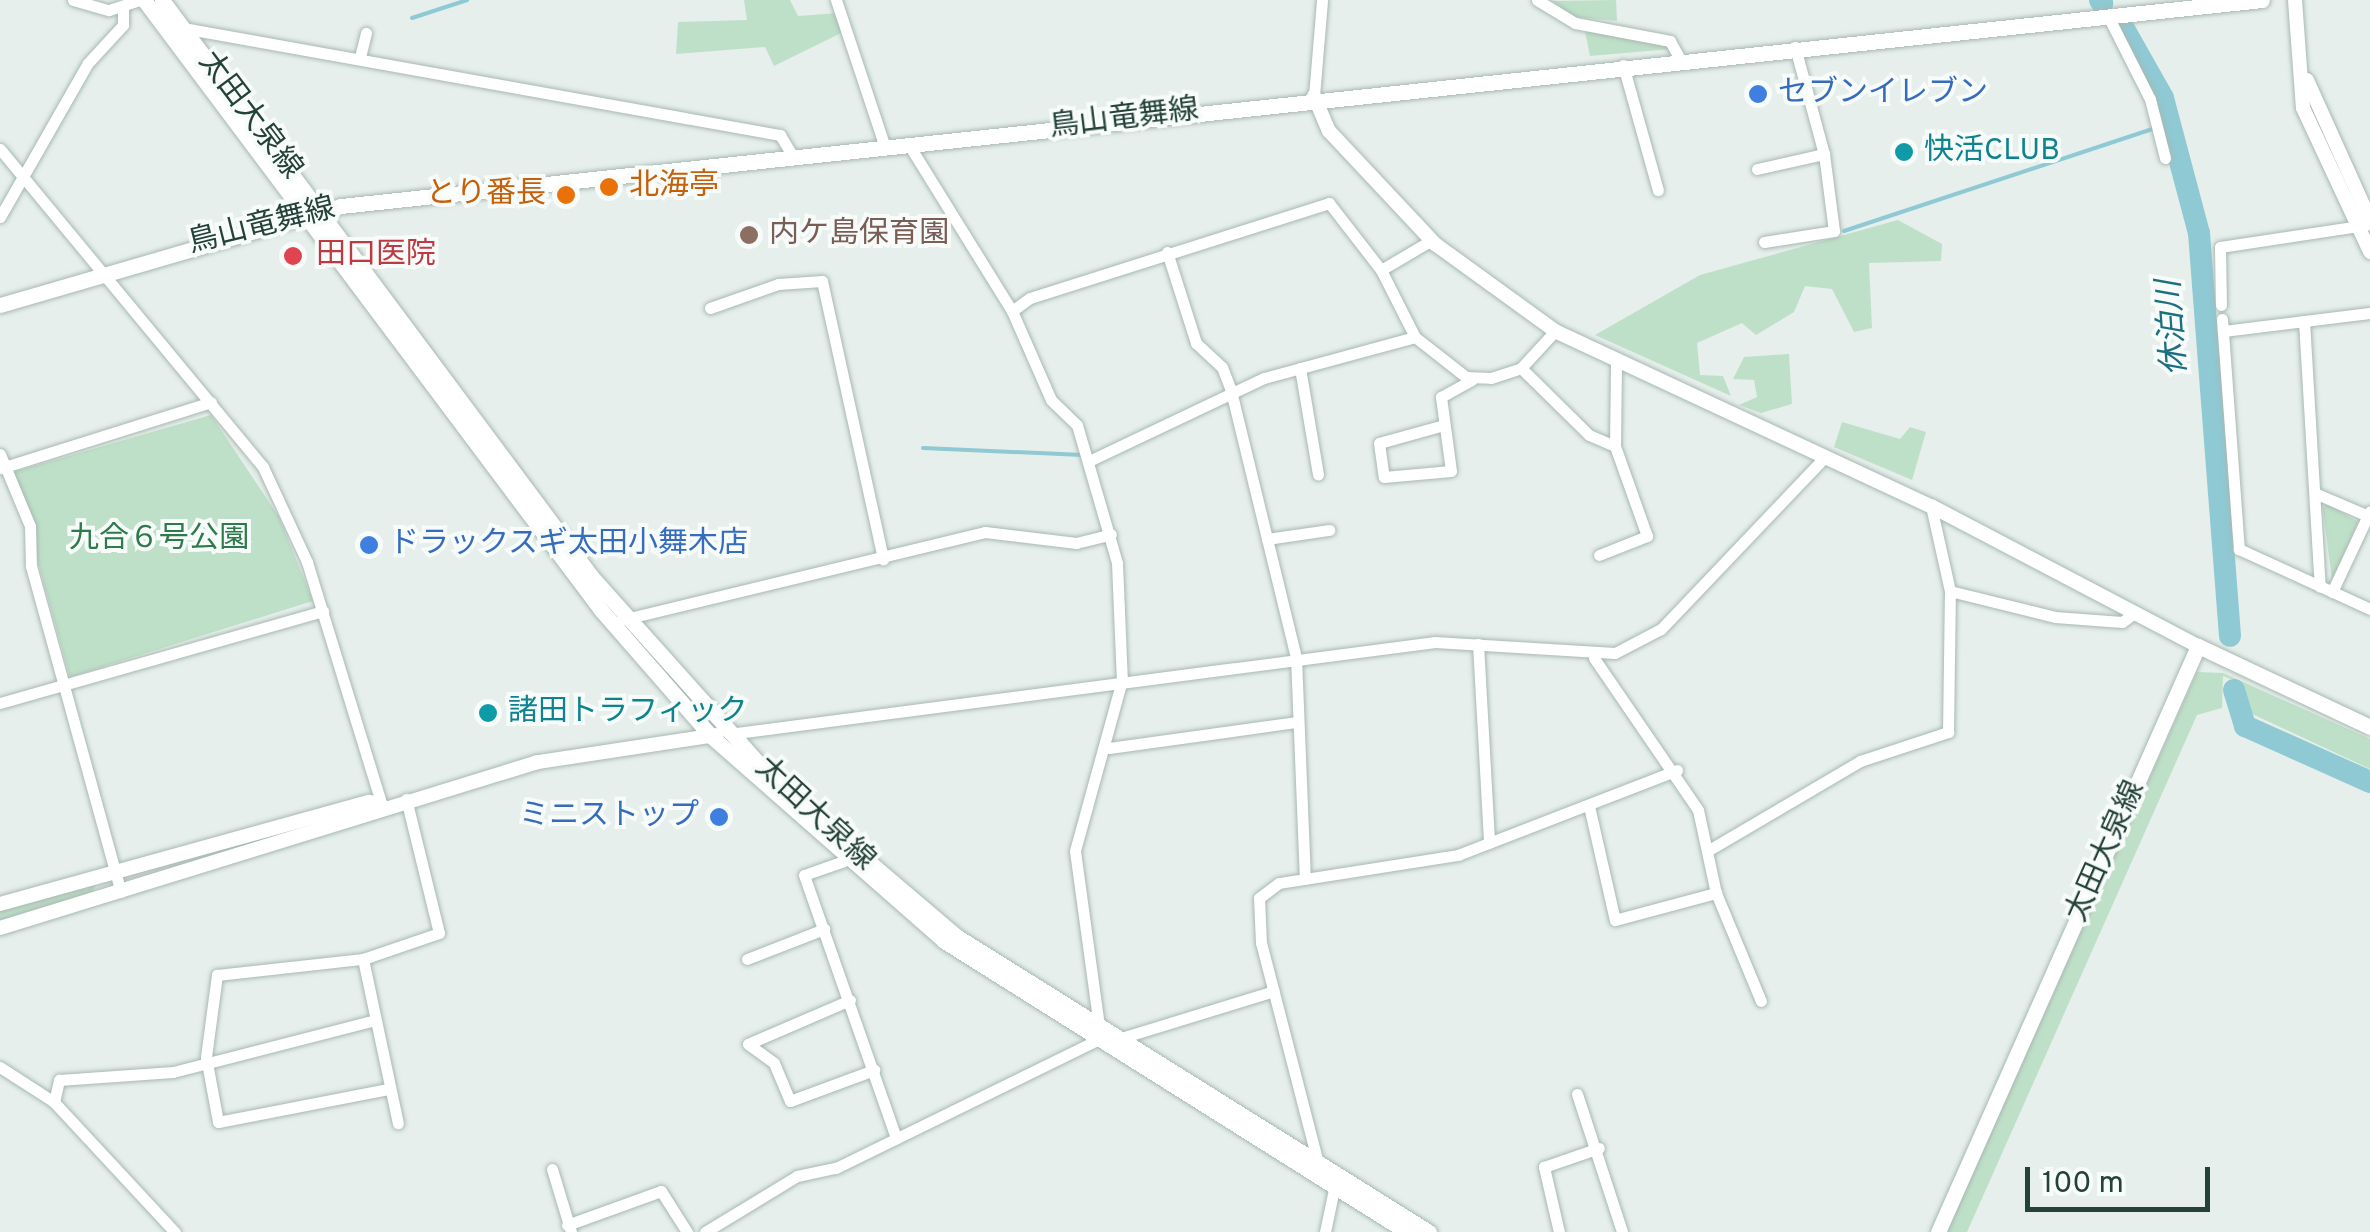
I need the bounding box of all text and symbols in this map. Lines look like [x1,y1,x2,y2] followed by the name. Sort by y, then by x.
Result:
[189,45,309,187] street label: 太田大泉線
[1778,76,1988,112] place label: セブンイレブン
[1747,83,1769,105] marker: セブンイレブン
[1047,93,1201,147] street label: 鳥山竜舞線
[1924,134,2060,170] place label: 快活CLUB
[1893,141,1915,163] marker: 快活CLUB
[629,169,719,205] place label: 北海亭
[598,176,620,198] marker: 北海亭
[426,177,546,213] place label: とり番長
[555,184,577,206] marker: とり番長
[185,191,339,263] street label: 鳥山竜舞線
[769,217,949,253] place label: 内ケ島保育園
[738,224,760,246] marker: 内ケ島保育園
[316,238,436,274] place label: 田口医院
[280,243,306,269] marker: 田口医院
[2151,279,2197,377] water label: 休泊川
[69,522,249,558] park label: 九合６号公園
[389,527,749,563] place label: ドラックスギ太田小舞木店
[358,534,380,556] marker: ドラックスギ太田小舞木店
[508,695,748,731] place label: 諸田トラフィック
[477,702,499,724] marker: 諸田トラフィック
[747,751,881,879] street label: 太田大泉線
[2060,776,2154,928] street label: 太田大泉線
[519,799,699,835] place label: ミニストップ
[708,806,730,828] marker: ミニストップ
[2030,1147,2215,1209] scale bar
[2042,1166,2124,1203] text: 100 m

